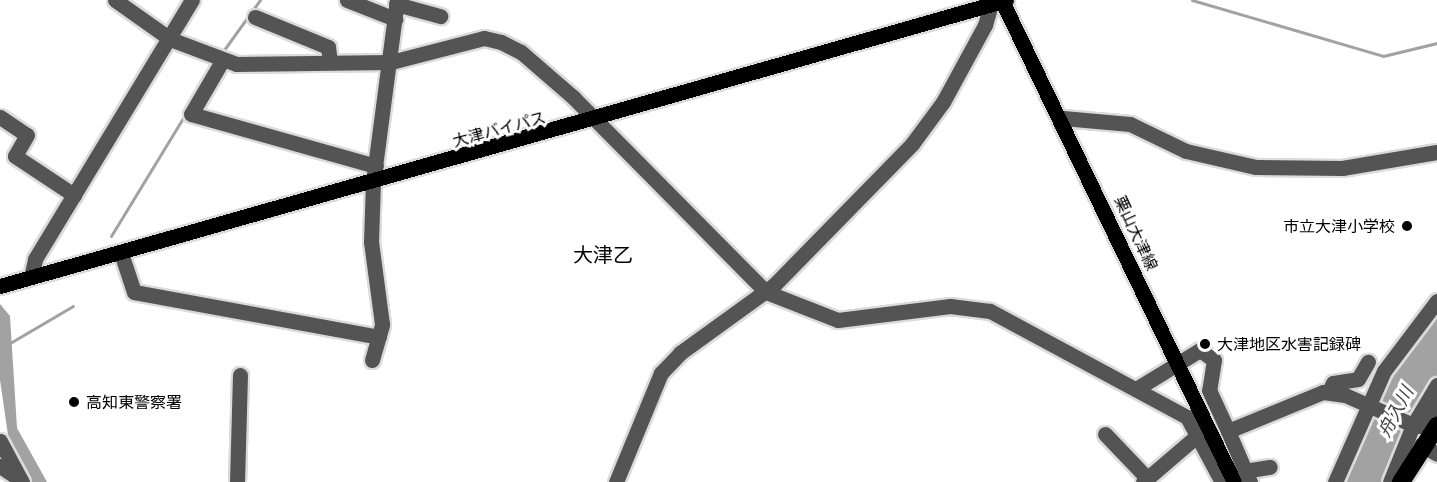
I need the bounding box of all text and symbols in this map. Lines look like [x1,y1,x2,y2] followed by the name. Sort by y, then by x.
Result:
[450,107,548,151] street label: 大津バイパス
[1110,193,1162,273] street label: 栗山大津線
[1283,216,1395,236] place label: 市立大津小学校
[1400,219,1414,233] marker: 市立大津小学校
[573,242,633,266] district label: 大津乙
[1217,334,1361,354] place label: 大津地区水害記録碑
[1198,337,1212,351] marker: 大津地区水害記録碑
[1374,383,1418,441] water label: 舟入川
[86,392,182,412] place label: 高知東警察署
[67,395,81,409] marker: 高知東警察署

